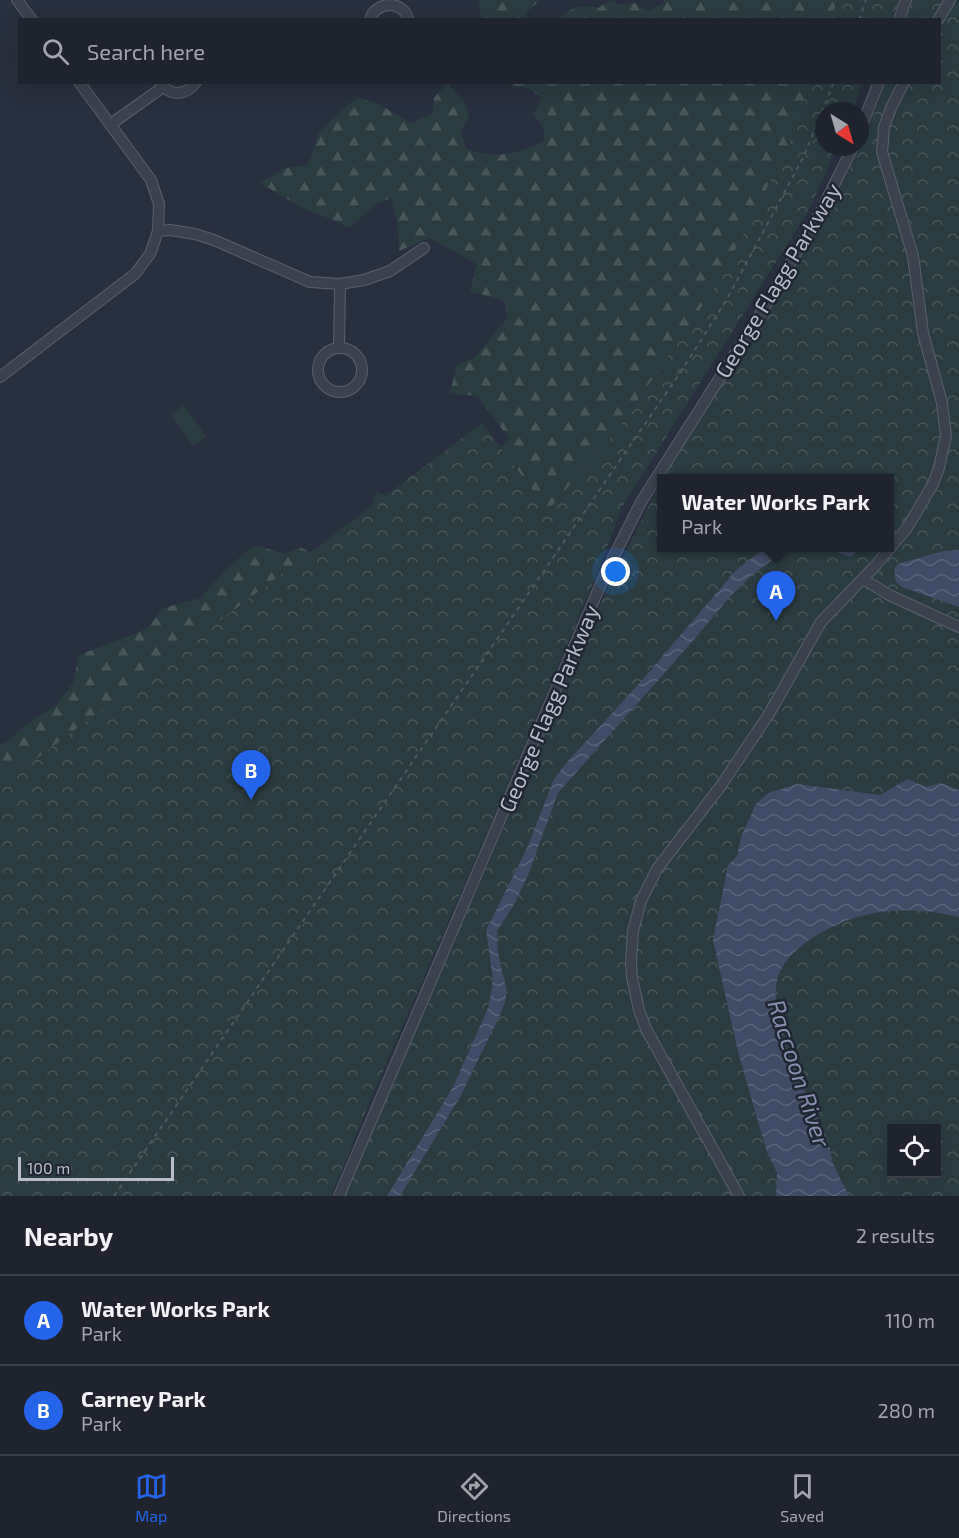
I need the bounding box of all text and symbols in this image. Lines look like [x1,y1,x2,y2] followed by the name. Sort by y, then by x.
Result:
[18,18,941,84] search box
[39,35,72,68] icon: search
[87,38,205,64] text: Search here
[815,102,869,156] north arrow
[709,178,846,382] street label: George Flagg Parkway
[657,474,894,552] popup
[681,488,870,514] text: Water Works Park
[681,514,722,538] text: Park
[601,557,630,586] your location
[756,572,796,621] pin: A
[493,600,604,815] street label: George Flagg Parkway
[232,750,270,800] pin: B
[762,996,838,1151] water label: Raccoon River
[887,1124,941,1178] map controls
[887,1124,941,1178] button: locate
[18,1154,174,1182] scale bar
[27,1158,70,1177] text: 100 m
[24,1220,113,1251] text: Nearby
[856,1223,935,1247] text: 2 results
[81,1295,270,1321] text: Water Works Park
[37,1308,50,1332] text: A
[885,1308,935,1332] text: 110 m
[81,1321,122,1345] text: Park
[81,1385,206,1411] text: Carney Park
[37,1398,50,1422] text: B
[878,1398,935,1422] text: 280 m
[81,1411,122,1435] text: Park
[135,1470,168,1525] tab: Map
[437,1470,511,1525] tab: Directions
[780,1470,824,1525] tab: Saved

